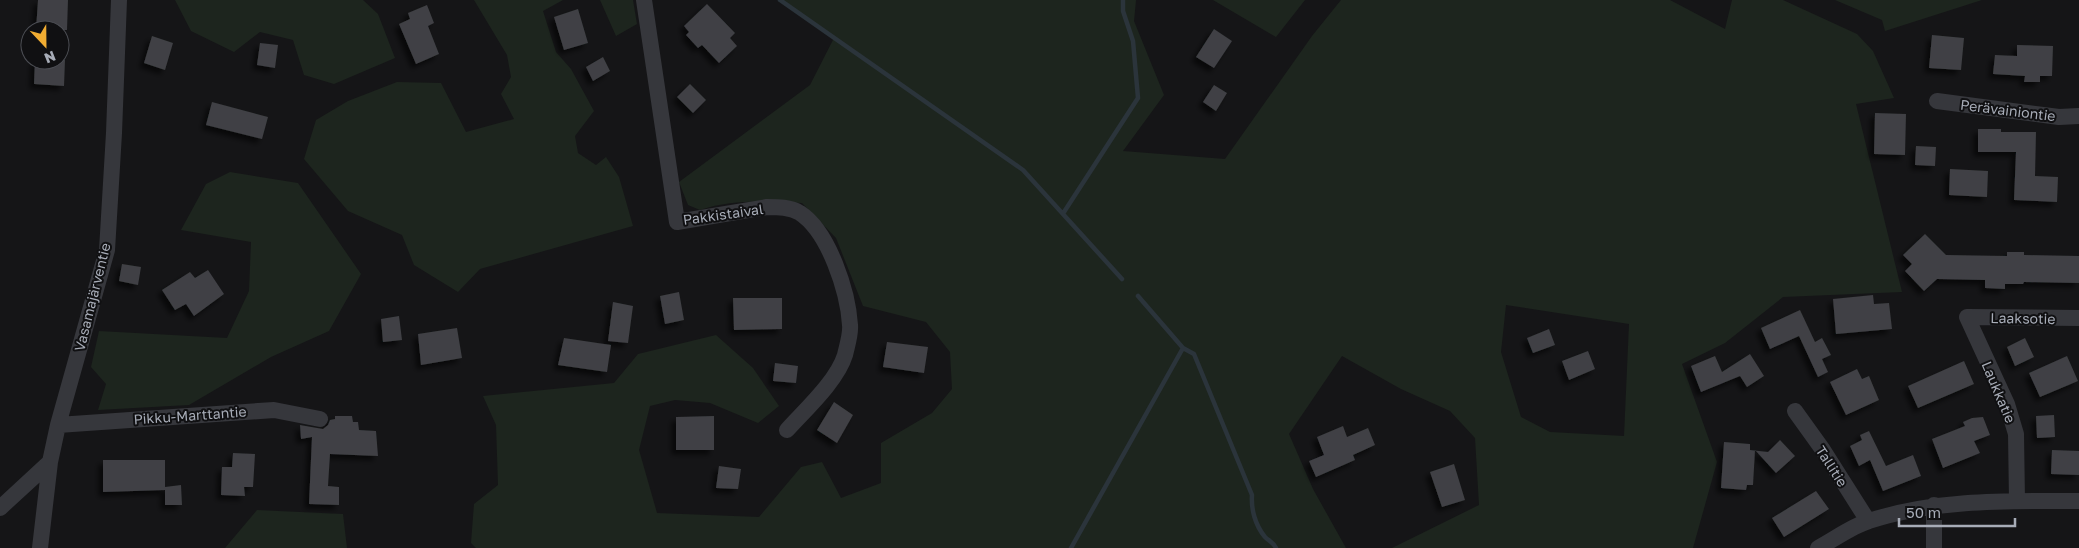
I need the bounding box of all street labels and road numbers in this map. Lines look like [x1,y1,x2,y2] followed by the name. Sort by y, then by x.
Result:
[1959,96,2057,124] street label: Perävainiontie
[682,200,764,228] street label: Pakkistaival
[70,241,114,353] street label: Vasamajärventie
[1990,309,2056,327] street label: Laaksotie
[1978,359,2020,425] street label: Laukkatie
[133,403,247,427] street label: Pikku-Marttantie
[1812,442,1852,490] street label: Tallitie

